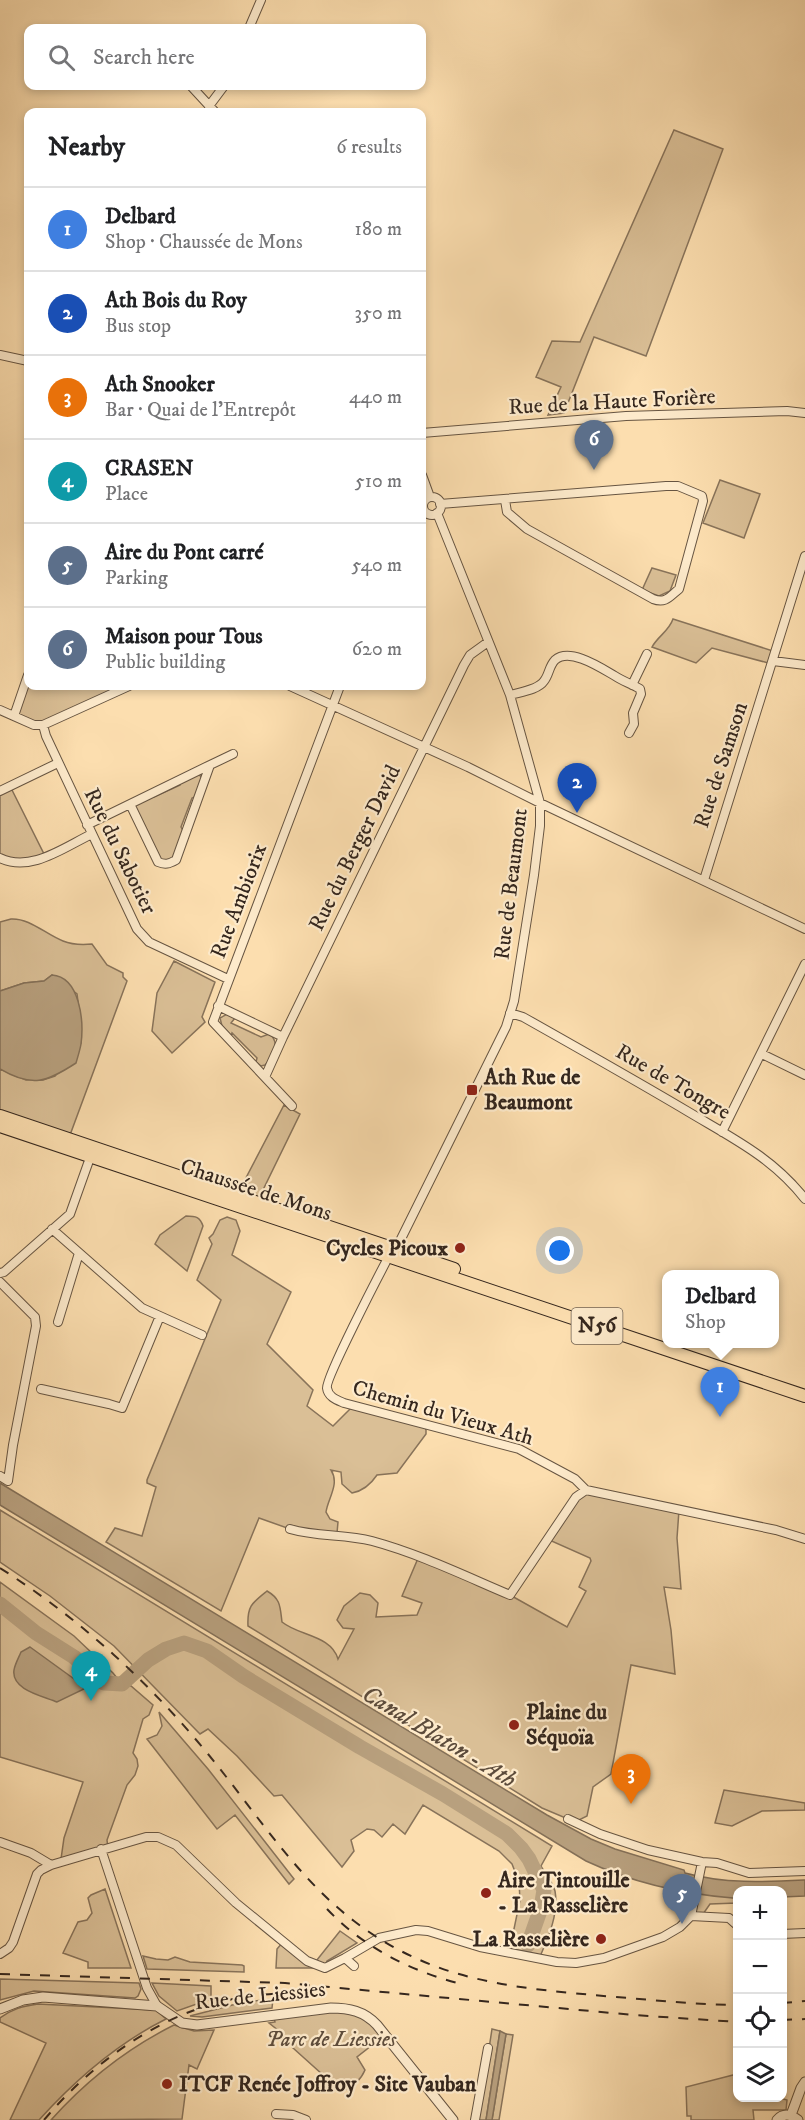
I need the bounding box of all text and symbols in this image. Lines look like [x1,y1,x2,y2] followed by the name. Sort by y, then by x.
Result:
[24,24,426,90] search box
[45,41,78,74] icon: search
[93,44,195,71] text: Search here
[48,131,125,164] text: Nearby
[336,135,402,160] text: 6 results
[105,203,176,230] text: Delbard
[64,217,71,242] text: 1
[355,217,402,242] text: 180 m
[105,230,303,255] text: Shop · Chaussée de Mons
[105,287,247,314] text: Ath Bois du Roy
[63,301,72,326] text: 2
[355,301,402,326] text: 350 m
[105,314,171,339] text: Bus stop
[105,371,215,398] text: Ath Snooker
[508,383,716,421] street label: Rue de la Haute Forière
[64,385,71,410] text: 3
[349,385,402,410] text: 440 m
[105,398,296,423] text: Bar · Quai de l'Entrepôt
[574,420,614,470] pin: 6
[105,455,193,482] text: CRASEN
[62,469,73,494] text: 4
[355,469,402,494] text: 510 m
[105,482,148,507] text: Place
[105,539,264,566] text: Aire du Pont carré
[63,553,72,578] text: 5
[352,553,402,578] text: 540 m
[105,566,168,591] text: Parking
[105,623,263,650] text: Maison pour Tous
[62,637,73,662] text: 6
[352,637,402,662] text: 620 m
[105,650,225,675] text: Public building
[688,698,754,831] street label: Rue de Samson
[303,761,407,935] street label: Rue du Berger David
[558,764,596,813] pin: 2
[78,783,163,919] street label: Rue du Sabotier
[488,807,534,961] street label: Rue de Beaumont
[205,840,273,962] street label: Rue Ambiorix
[611,1038,735,1126] street label: Rue de Tongre
[483,1064,580,1116] place label: Ath Rue de Beaumont
[465,1083,479,1097] marker: Ath Rue de Beaumont
[177,1153,335,1227] street label: Chaussée de Mons
[326,1235,448,1262] place label: Cycles Picoux
[545,1236,574,1265] your location
[453,1241,467,1255] marker: Cycles Picoux
[662,1270,779,1348] popup
[685,1283,756,1310] text: Delbard
[572,1308,622,1344] road number: N56
[685,1310,726,1335] text: Shop
[700,1368,740,1417] pin: 1
[349,1374,537,1452] street label: Chemin du Vieux Ath
[72,1652,110,1701] pin: 4
[356,1679,522,1795] water label: Canal Blaton - Ath
[526,1699,608,1751] place label: Plaine du Séquoïa
[507,1718,521,1732] marker: Plaine du Séquoïa
[612,1754,650,1804] pin: 3
[497,1867,630,1919] place label: Aire Tintouille - La Rasselière
[662,1874,702,1924] pin: 5
[479,1886,493,1900] marker: Aire Tintouille - La Rasselière
[733,1886,787,2102] map controls
[733,1886,787,1940] button: +
[473,1926,589,1953] place label: La Rasselière
[594,1932,608,1946] marker: La Rasselière
[733,1940,787,1994] button: −
[193,1976,327,2016] street label: Rue de Liessies
[733,1994,787,2048] button: locate
[266,2026,398,2053] park label: Parc de Liessies
[733,2048,787,2102] button: layers
[179,2071,477,2098] place label: ITCF Renée Joffroy - Site Vauban
[160,2077,174,2091] marker: ITCF Renée Joffroy - Site Vauban

